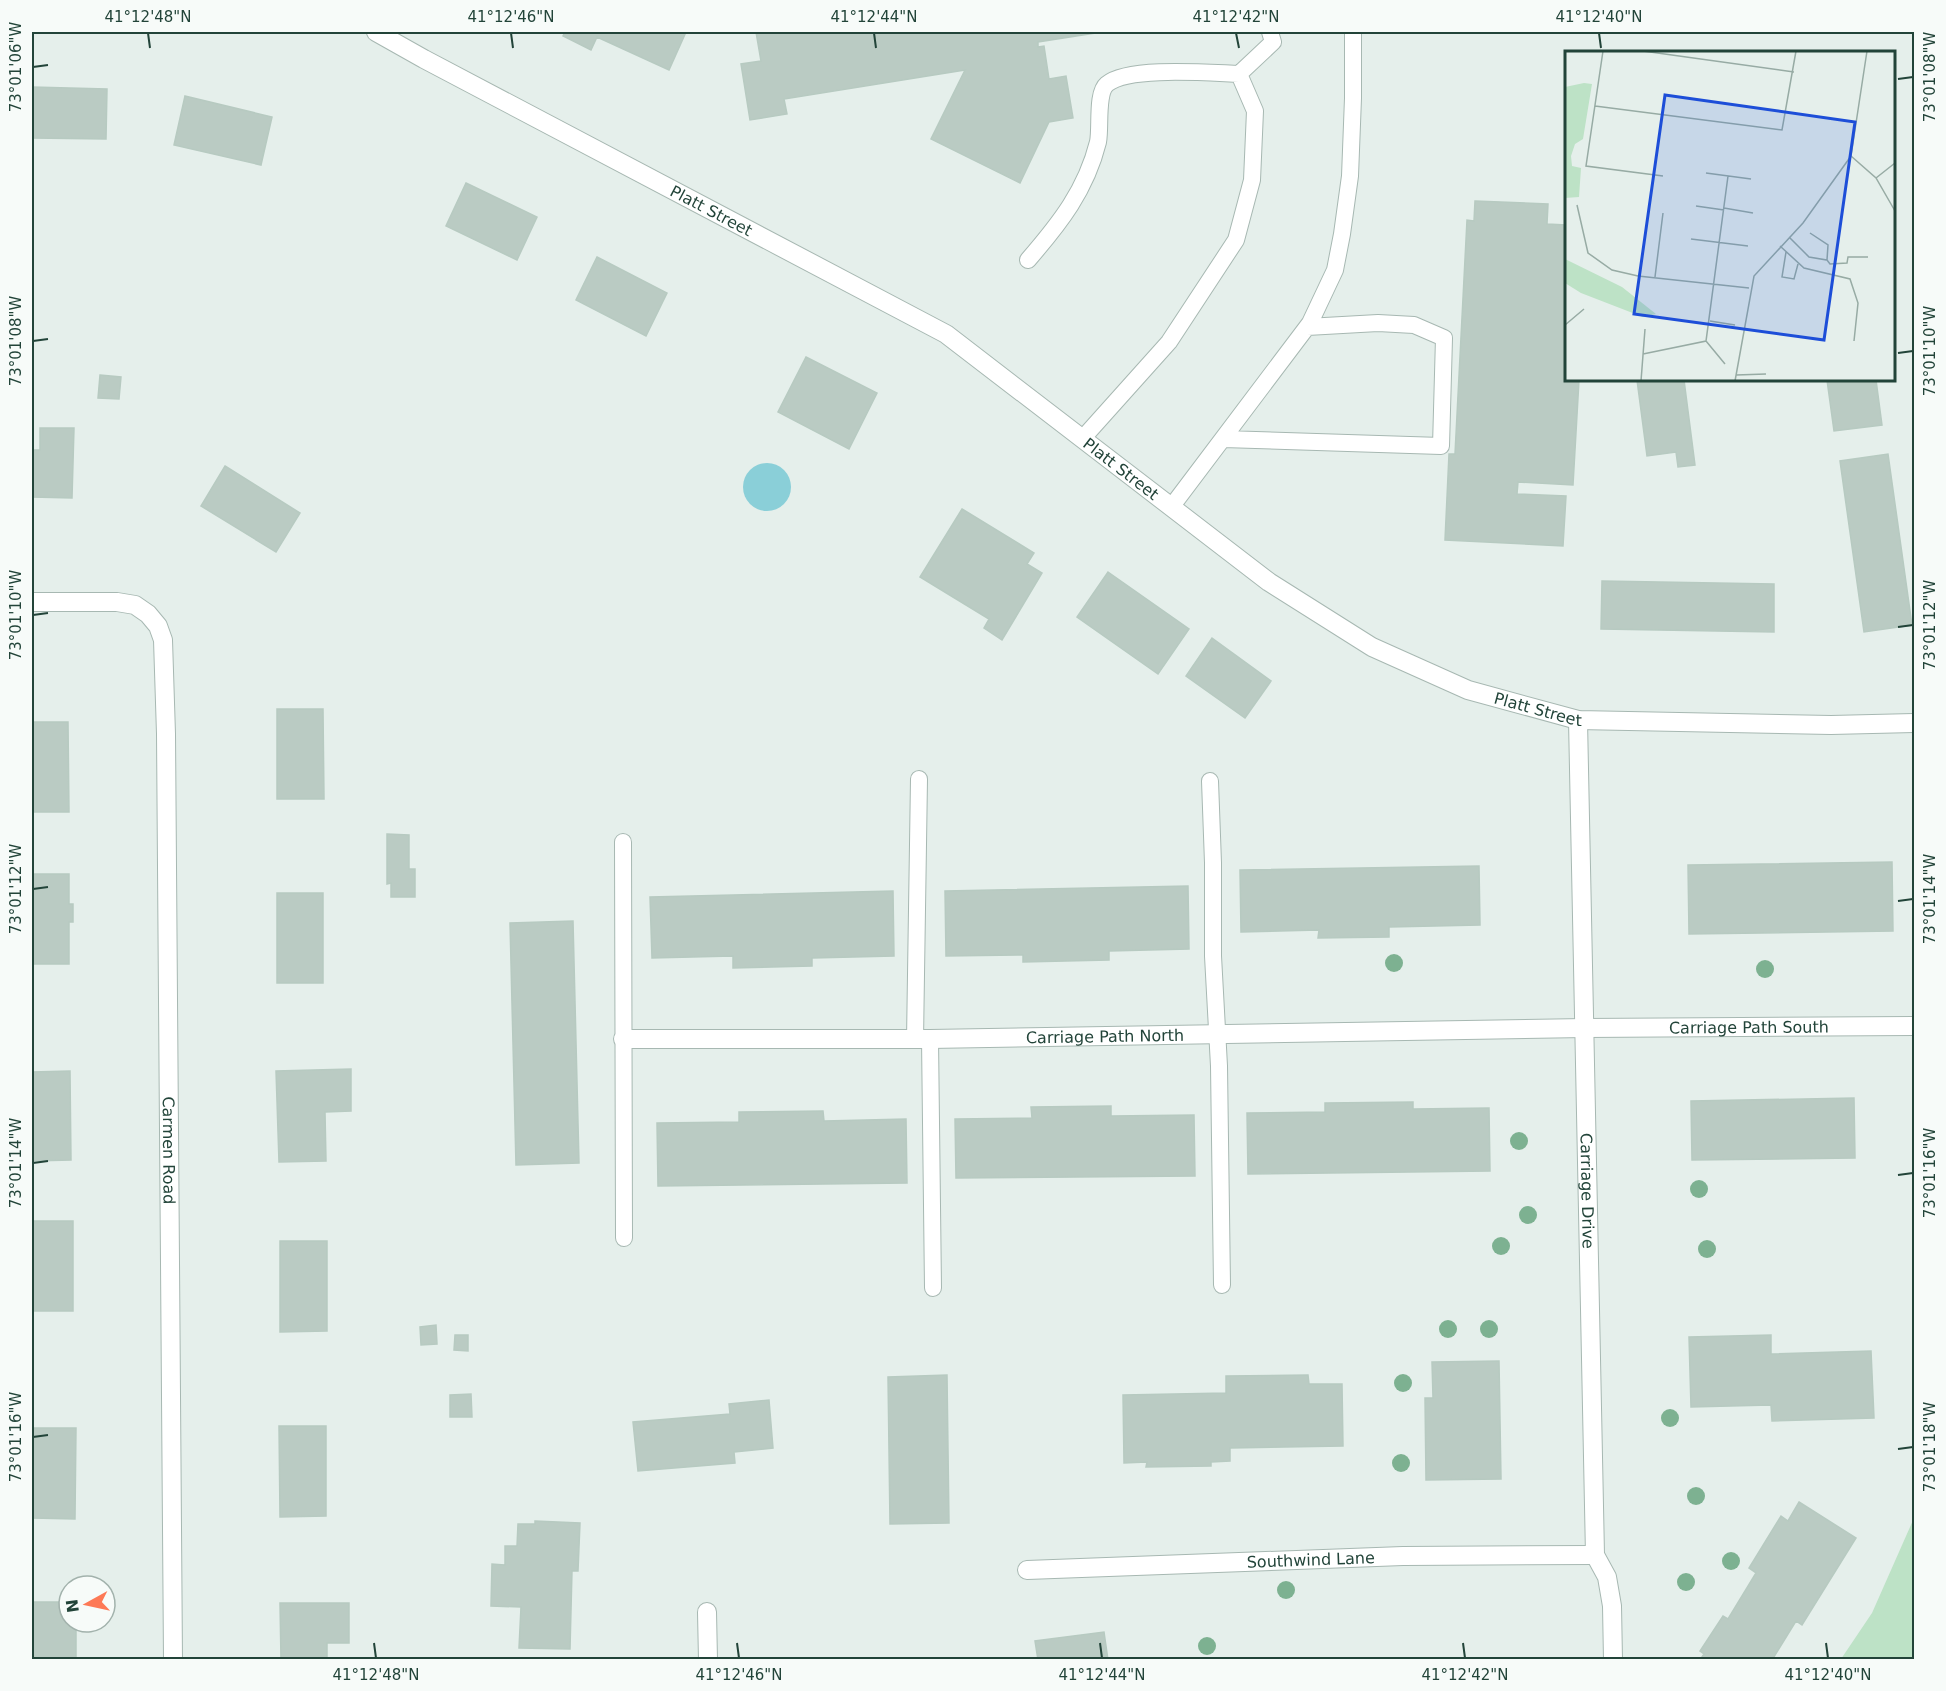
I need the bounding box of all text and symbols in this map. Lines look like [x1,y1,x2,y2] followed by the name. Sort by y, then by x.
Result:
[104,8,192,26] text: 41°12'48"N
[467,8,555,26] text: 41°12'46"N
[830,8,918,26] text: 41°12'44"N
[1192,8,1280,26] text: 41°12'42"N
[1555,8,1643,26] text: 41°12'40"N
[7,22,25,112] text: 73°01'06"W
[1921,32,1939,122] text: 73°01'08"W
[1565,51,1895,381] inset map
[667,181,756,240] street label: Platt Street
[7,296,25,386] text: 73°01'08"W
[1921,306,1939,396] text: 73°01'10"W
[1080,434,1163,504] street label: Platt Street
[7,570,25,660] text: 73°01'10"W
[1921,580,1939,670] text: 73°01'12"W
[1492,688,1582,730] street label: Platt Street
[7,844,25,934] text: 73°01'12"W
[1921,854,1939,944] text: 73°01'14"W
[1669,1017,1829,1037] street label: Carriage Path South
[1026,1025,1184,1047] street label: Carriage Path North
[159,1096,179,1205] street label: Carmen Road
[7,1118,25,1208] text: 73°01'14"W
[1921,1128,1939,1218] text: 73°01'16"W
[1577,1133,1598,1249] street label: Carriage Drive
[7,1392,25,1482] text: 73°01'16"W
[1921,1402,1939,1492] text: 73°01'18"W
[1246,1548,1375,1571] street label: Southwind Lane
[57,1574,117,1634] north arrow
[62,1598,83,1614] text: N
[332,1666,420,1684] text: 41°12'48"N
[695,1666,783,1684] text: 41°12'46"N
[1058,1666,1146,1684] text: 41°12'44"N
[1421,1666,1509,1684] text: 41°12'42"N
[1784,1666,1872,1684] text: 41°12'40"N

